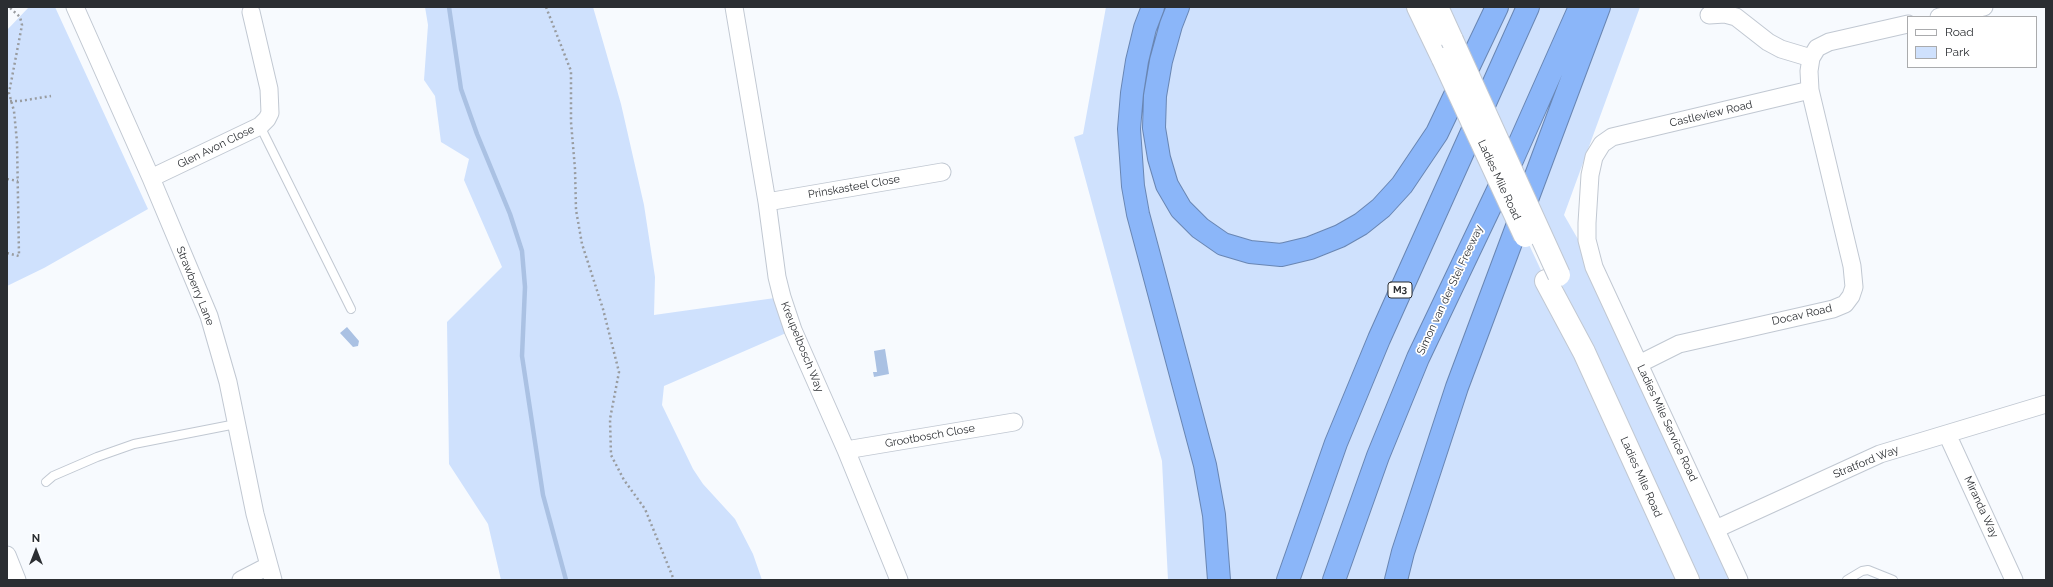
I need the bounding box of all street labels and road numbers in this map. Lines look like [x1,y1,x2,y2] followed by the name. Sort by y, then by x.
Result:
[1668,98,1754,130] street label: Castleview Road
[175,123,257,171] street label: Glen Avon Close
[1475,138,1523,222] street label: Ladies Mile Road
[807,172,901,202] street label: Prinskasteel Close
[1414,223,1486,357] street label: Simon van der Stel Freeway
[173,245,217,327] street label: Strawberry Lane
[1388,282,1412,298] road number: M3
[778,300,826,394] street label: Kreupelbosch Way
[1771,302,1833,328] street label: Docav Road
[1634,362,1700,484] street label: Ladies Mile Service Road
[884,422,976,450] street label: Grootbosch Close
[1617,435,1665,519] street label: Ladies Mile Road
[1831,443,1901,481] street label: Stratford Way
[1961,474,2001,540] street label: Miranda Way

